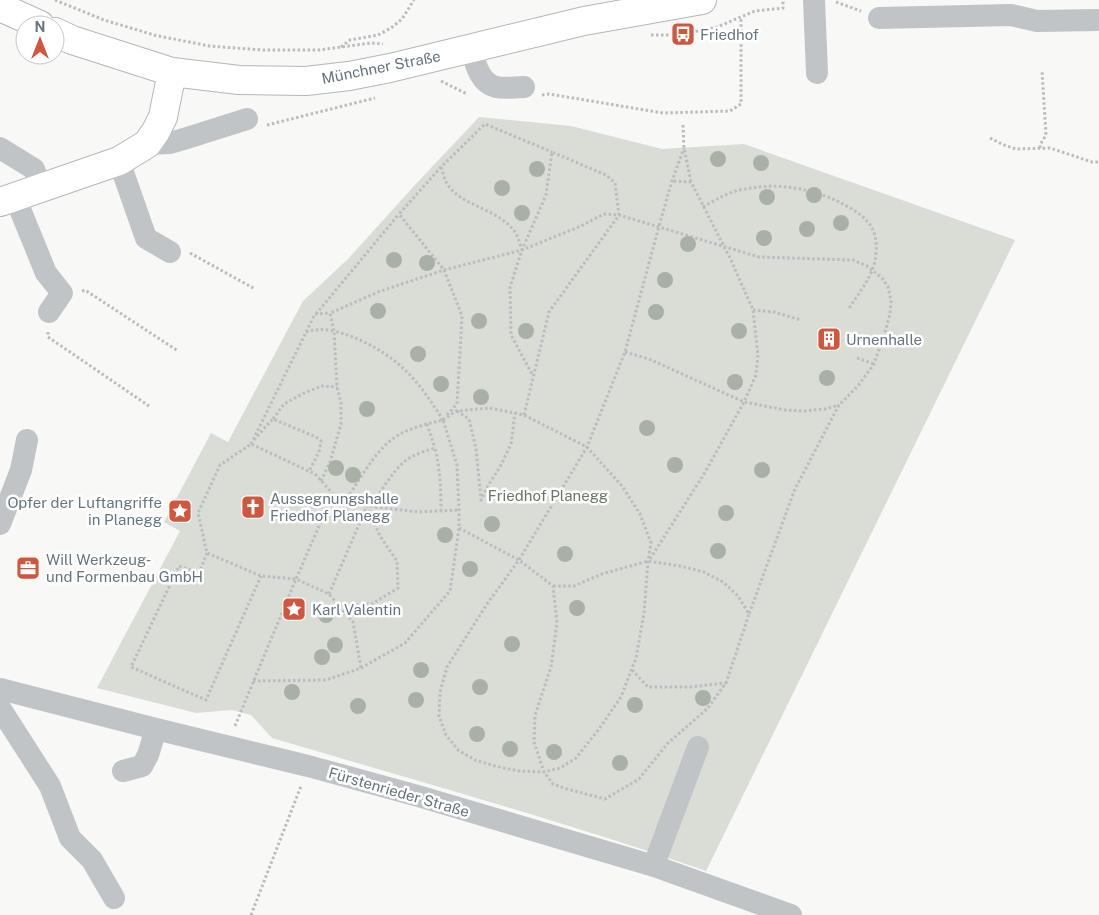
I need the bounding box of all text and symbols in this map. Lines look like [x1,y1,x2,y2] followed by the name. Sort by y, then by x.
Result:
[15,15,65,65] north arrow
[35,19,45,35] text: N
[670,21,696,47] bus stop icon: Friedhof
[700,26,759,43] place label: Friedhof
[320,47,442,87] street label: Münchner Straße
[816,326,842,352] building icon: Urnenhalle
[846,331,922,348] place label: Urnenhalle
[488,487,608,504] park label: Friedhof Planegg
[270,490,399,524] place label: Aussegnungshalle Friedhof Planegg
[7,494,162,528] place label: Opfer der Luftangriffe in Planegg
[240,494,266,520] church icon: Aussegnungshalle Friedhof Planegg
[167,498,193,524] place icon: Opfer der Luftangriffe in Planegg
[46,551,203,585] place label: Will Werkzeug- und Formenbau GmbH
[15,555,41,581] office icon: Will Werkzeug- und Formenbau GmbH
[281,596,307,622] place icon: Karl Valentin
[312,601,401,618] place label: Karl Valentin
[327,764,471,820] street label: Fürstenrieder Straße

